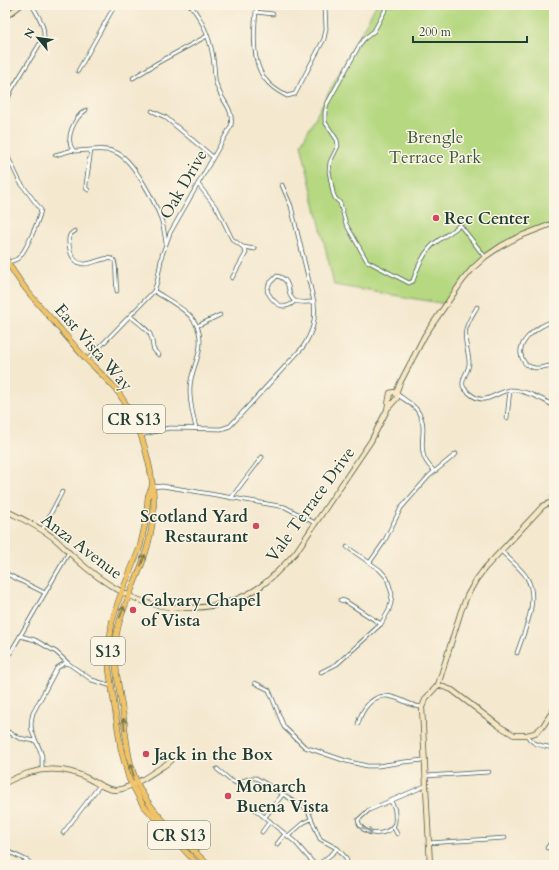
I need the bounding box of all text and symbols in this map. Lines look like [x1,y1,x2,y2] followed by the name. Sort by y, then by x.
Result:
[18,18,58,58] north arrow
[413,18,527,44] scale bar
[419,24,452,40] text: 200 m
[21,25,39,41] text: N
[389,126,482,169] park label: Brengle Terrace Park
[154,145,213,223] street label: Oak Drive
[444,207,529,230] place label: Rec Center
[431,213,441,223] marker: Rec Center
[49,299,138,396] street label: East Vista Way
[103,405,165,433] road number: CR S13
[261,442,360,567] street label: Vale Terrace Drive
[140,505,248,548] place label: Scotland Yard Restaurant
[36,508,127,585] street label: Anza Avenue
[251,521,261,531] marker: Scotland Yard Restaurant
[140,553,147,566] one-way arrow
[141,589,261,632] place label: Calvary Chapel of Vista
[128,605,138,615] marker: Calvary Chapel of Vista
[119,606,127,618] one-way arrow
[91,637,125,665] road number: S13
[120,718,128,731] one-way arrow
[151,743,274,766] place label: Jack in the Box
[141,749,151,759] marker: Jack in the Box
[128,764,135,777] one-way arrow
[236,775,329,818] place label: Monarch Buena Vista
[223,791,233,801] marker: Monarch Buena Vista
[148,821,210,849] road number: CR S13
[361,827,373,834] one-way arrow

